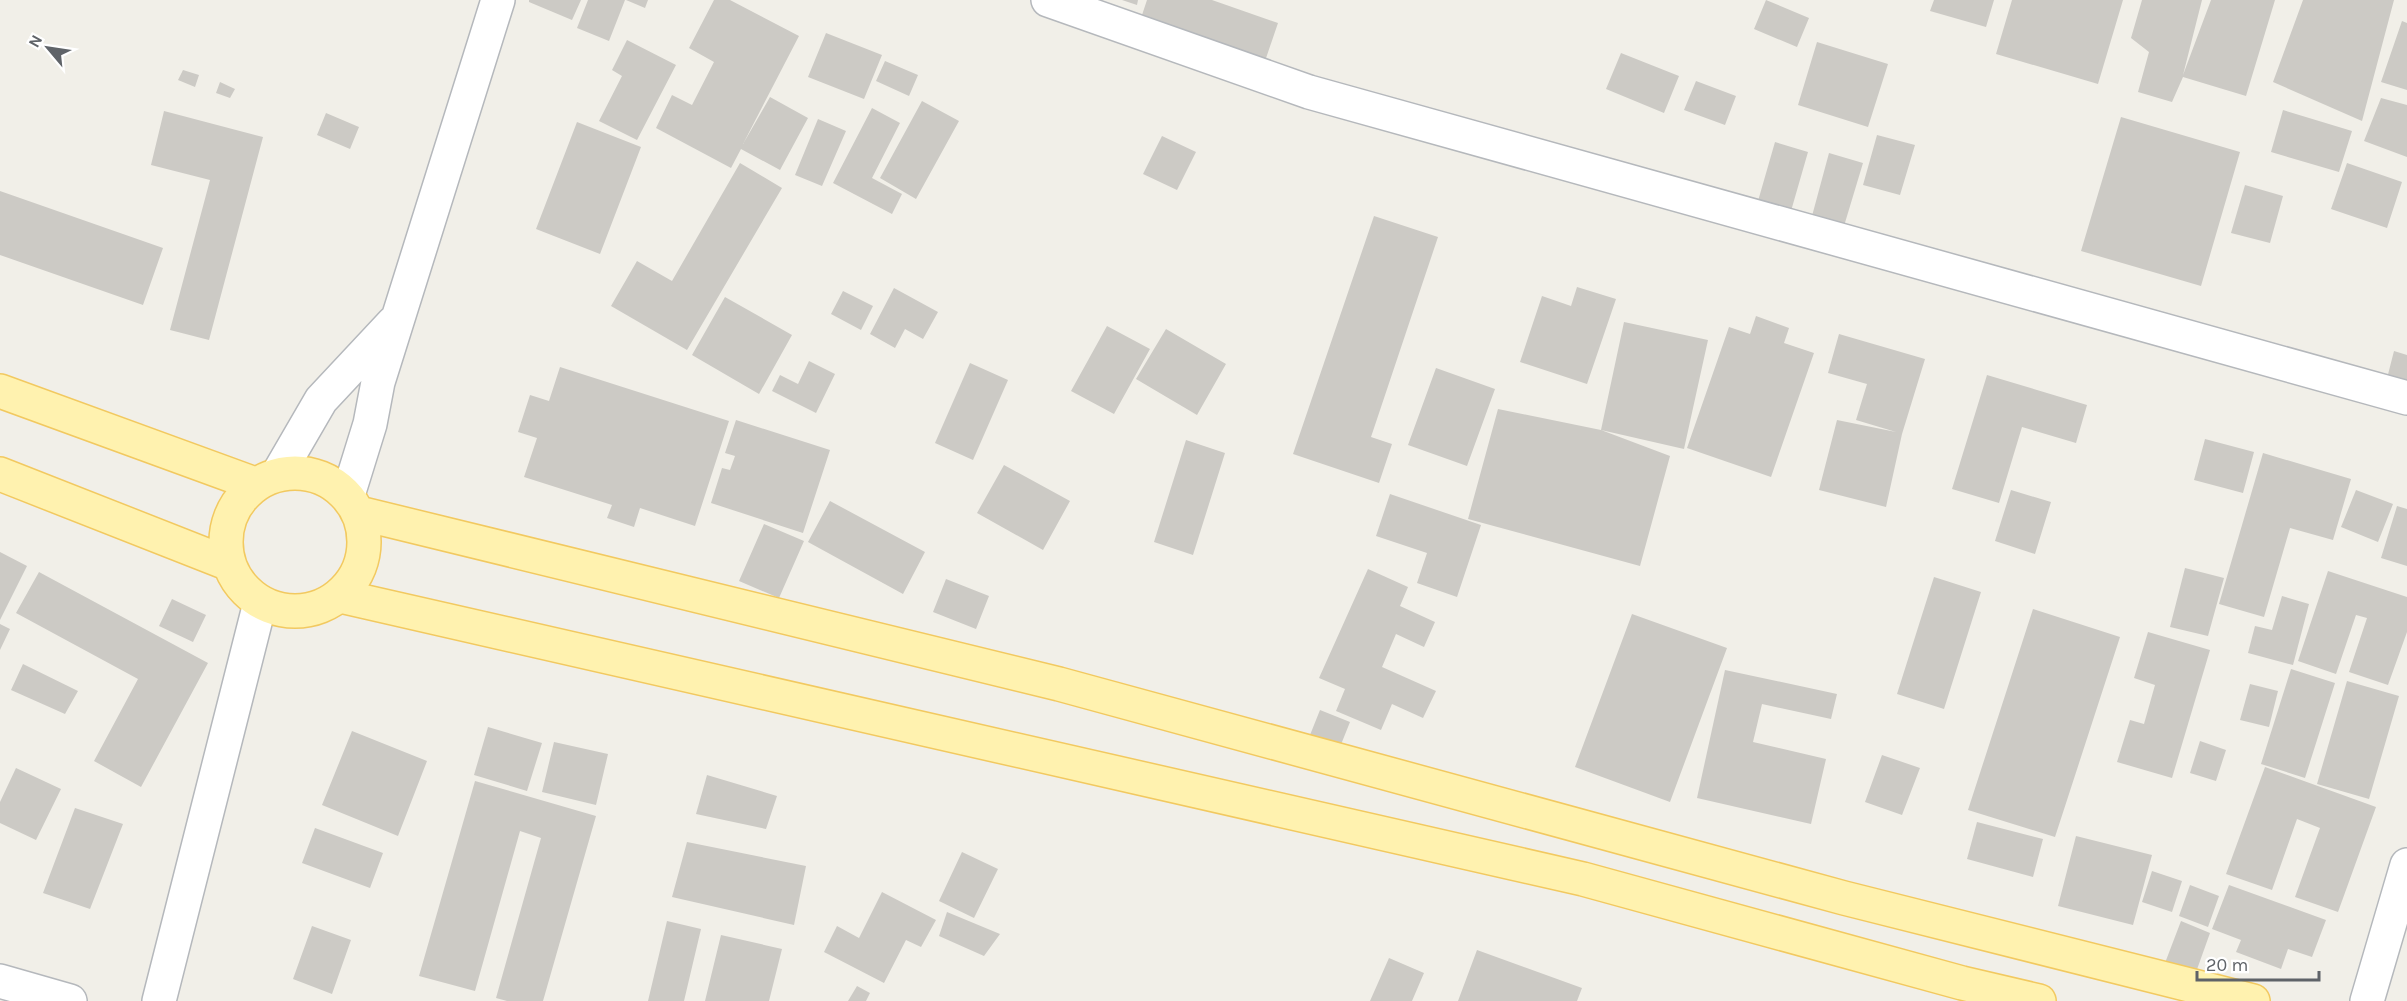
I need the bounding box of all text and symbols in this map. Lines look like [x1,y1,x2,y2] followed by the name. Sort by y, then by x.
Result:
[18,18,78,78] north arrow
[24,31,46,51] text: N
[2197,944,2318,982] scale bar
[2206,954,2248,976] text: 20 m

